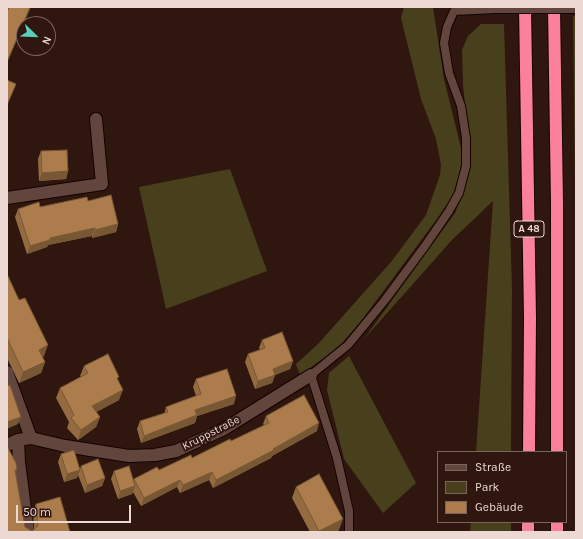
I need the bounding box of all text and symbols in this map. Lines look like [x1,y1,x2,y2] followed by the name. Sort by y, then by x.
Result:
[16,16,56,56] north arrow
[39,34,54,47] text: N
[514,221,544,237] road number: A 48
[180,413,242,453] street label: Kruppstraße
[437,451,567,523] legend
[475,460,511,474] text: Straße
[475,480,499,494] text: Park
[18,497,133,523] scale bar
[475,500,523,514] text: Gebäude
[23,505,51,519] text: 50 m

